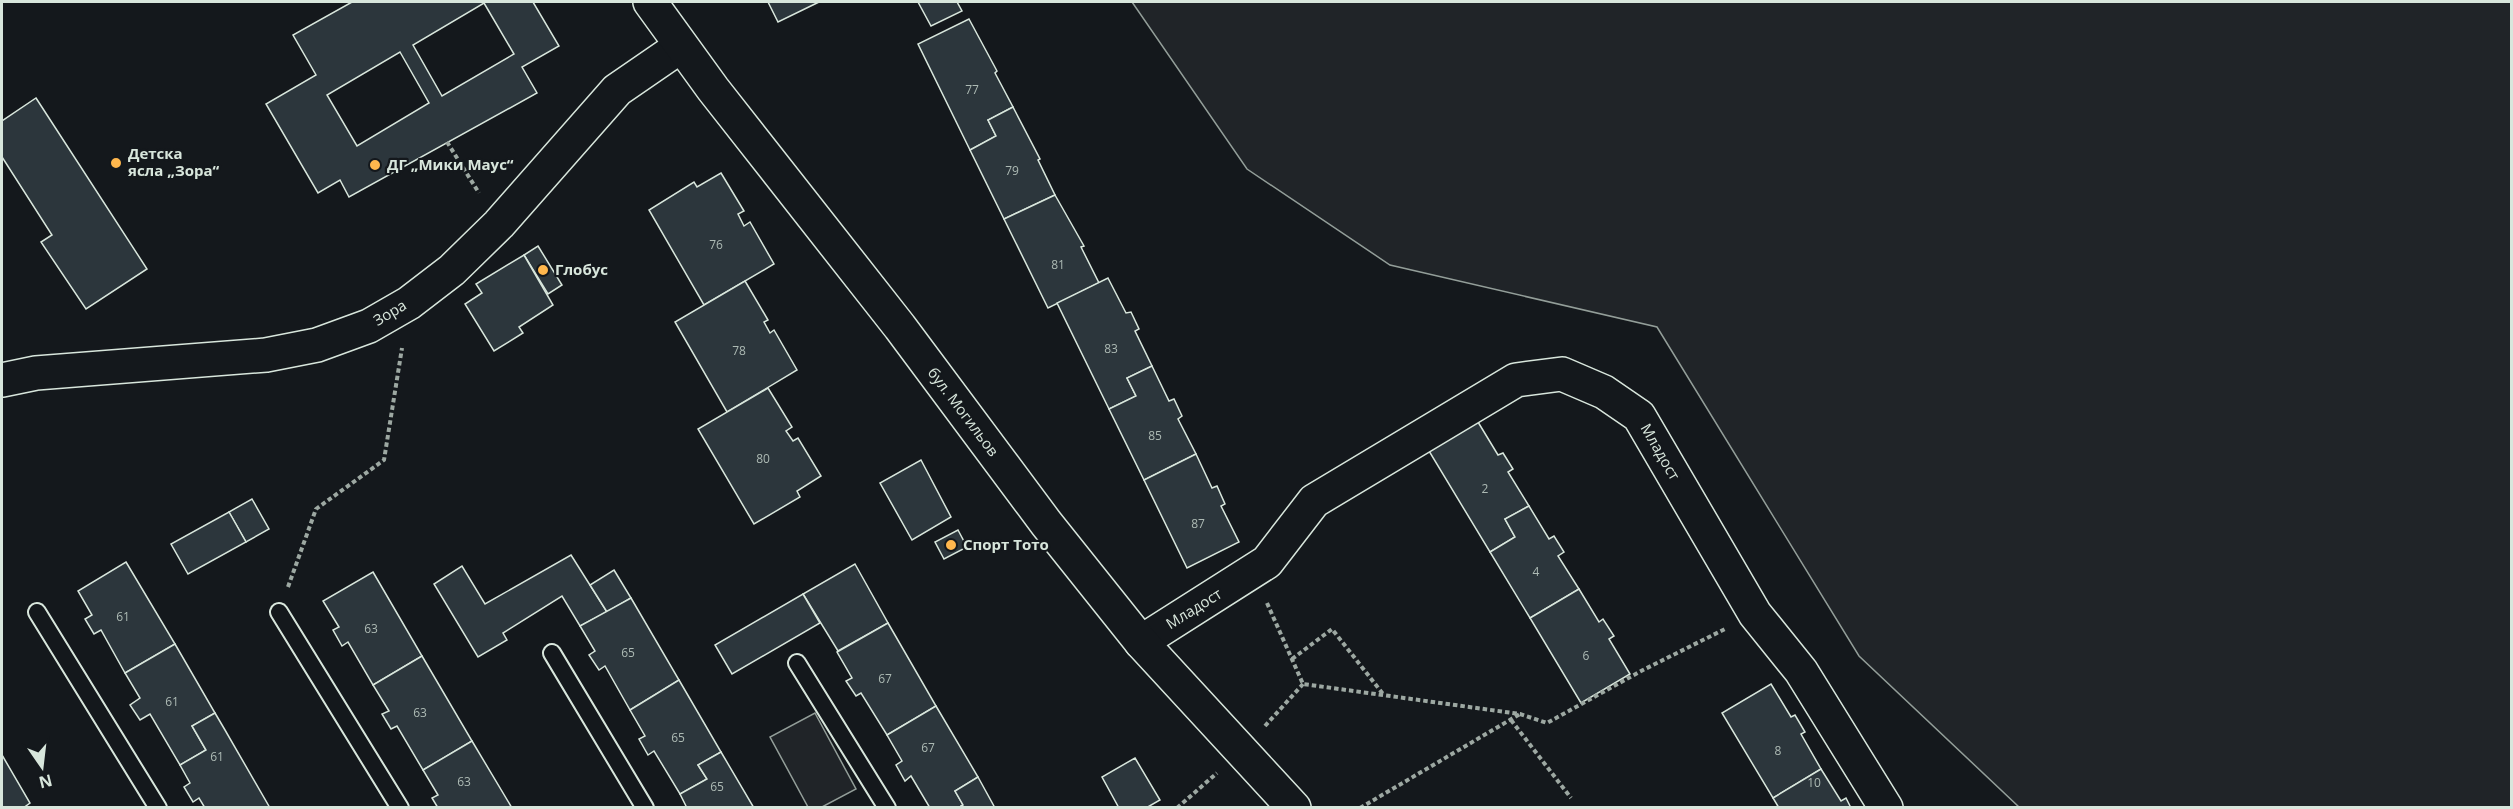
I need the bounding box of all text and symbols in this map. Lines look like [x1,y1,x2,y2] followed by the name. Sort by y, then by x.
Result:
[965,81,979,98] house number: 77
[128,143,219,180] place label: Детска ясла „Зора“
[387,154,514,174] place label: ДГ „Мики Маус“
[109,156,123,170] marker: Детска ясла „Зора“
[368,158,382,172] marker: ДГ „Мики Маус“
[1005,162,1019,179] house number: 79
[709,236,723,253] house number: 76
[1051,256,1065,273] house number: 81
[555,259,608,279] place label: Глобус
[536,263,550,277] marker: Глобус
[369,294,410,330] street label: Зора
[1104,340,1118,357] house number: 83
[732,342,746,359] house number: 78
[924,363,1004,460] street label: бул. Могильов
[1637,420,1685,483] street label: Младост
[1148,427,1162,444] house number: 85
[756,450,770,467] house number: 80
[1482,480,1489,497] house number: 2
[1191,515,1205,532] house number: 87
[963,534,1049,554] place label: Спорт Тото
[944,538,958,552] marker: Спорт Тото
[1533,563,1540,580] house number: 4
[1162,583,1225,633] street label: Младост
[116,608,130,625] house number: 61
[364,620,378,637] house number: 63
[621,644,635,661] house number: 65
[1583,647,1590,664] house number: 6
[878,670,892,687] house number: 67
[165,693,179,710] house number: 61
[413,704,427,721] house number: 63
[671,729,685,746] house number: 65
[12,737,72,797] north arrow
[921,739,935,756] house number: 67
[1775,742,1782,759] house number: 8
[210,748,224,765] house number: 61
[37,769,55,794] text: N
[457,773,471,790] house number: 63
[1807,774,1821,791] house number: 10
[710,778,724,795] house number: 65

